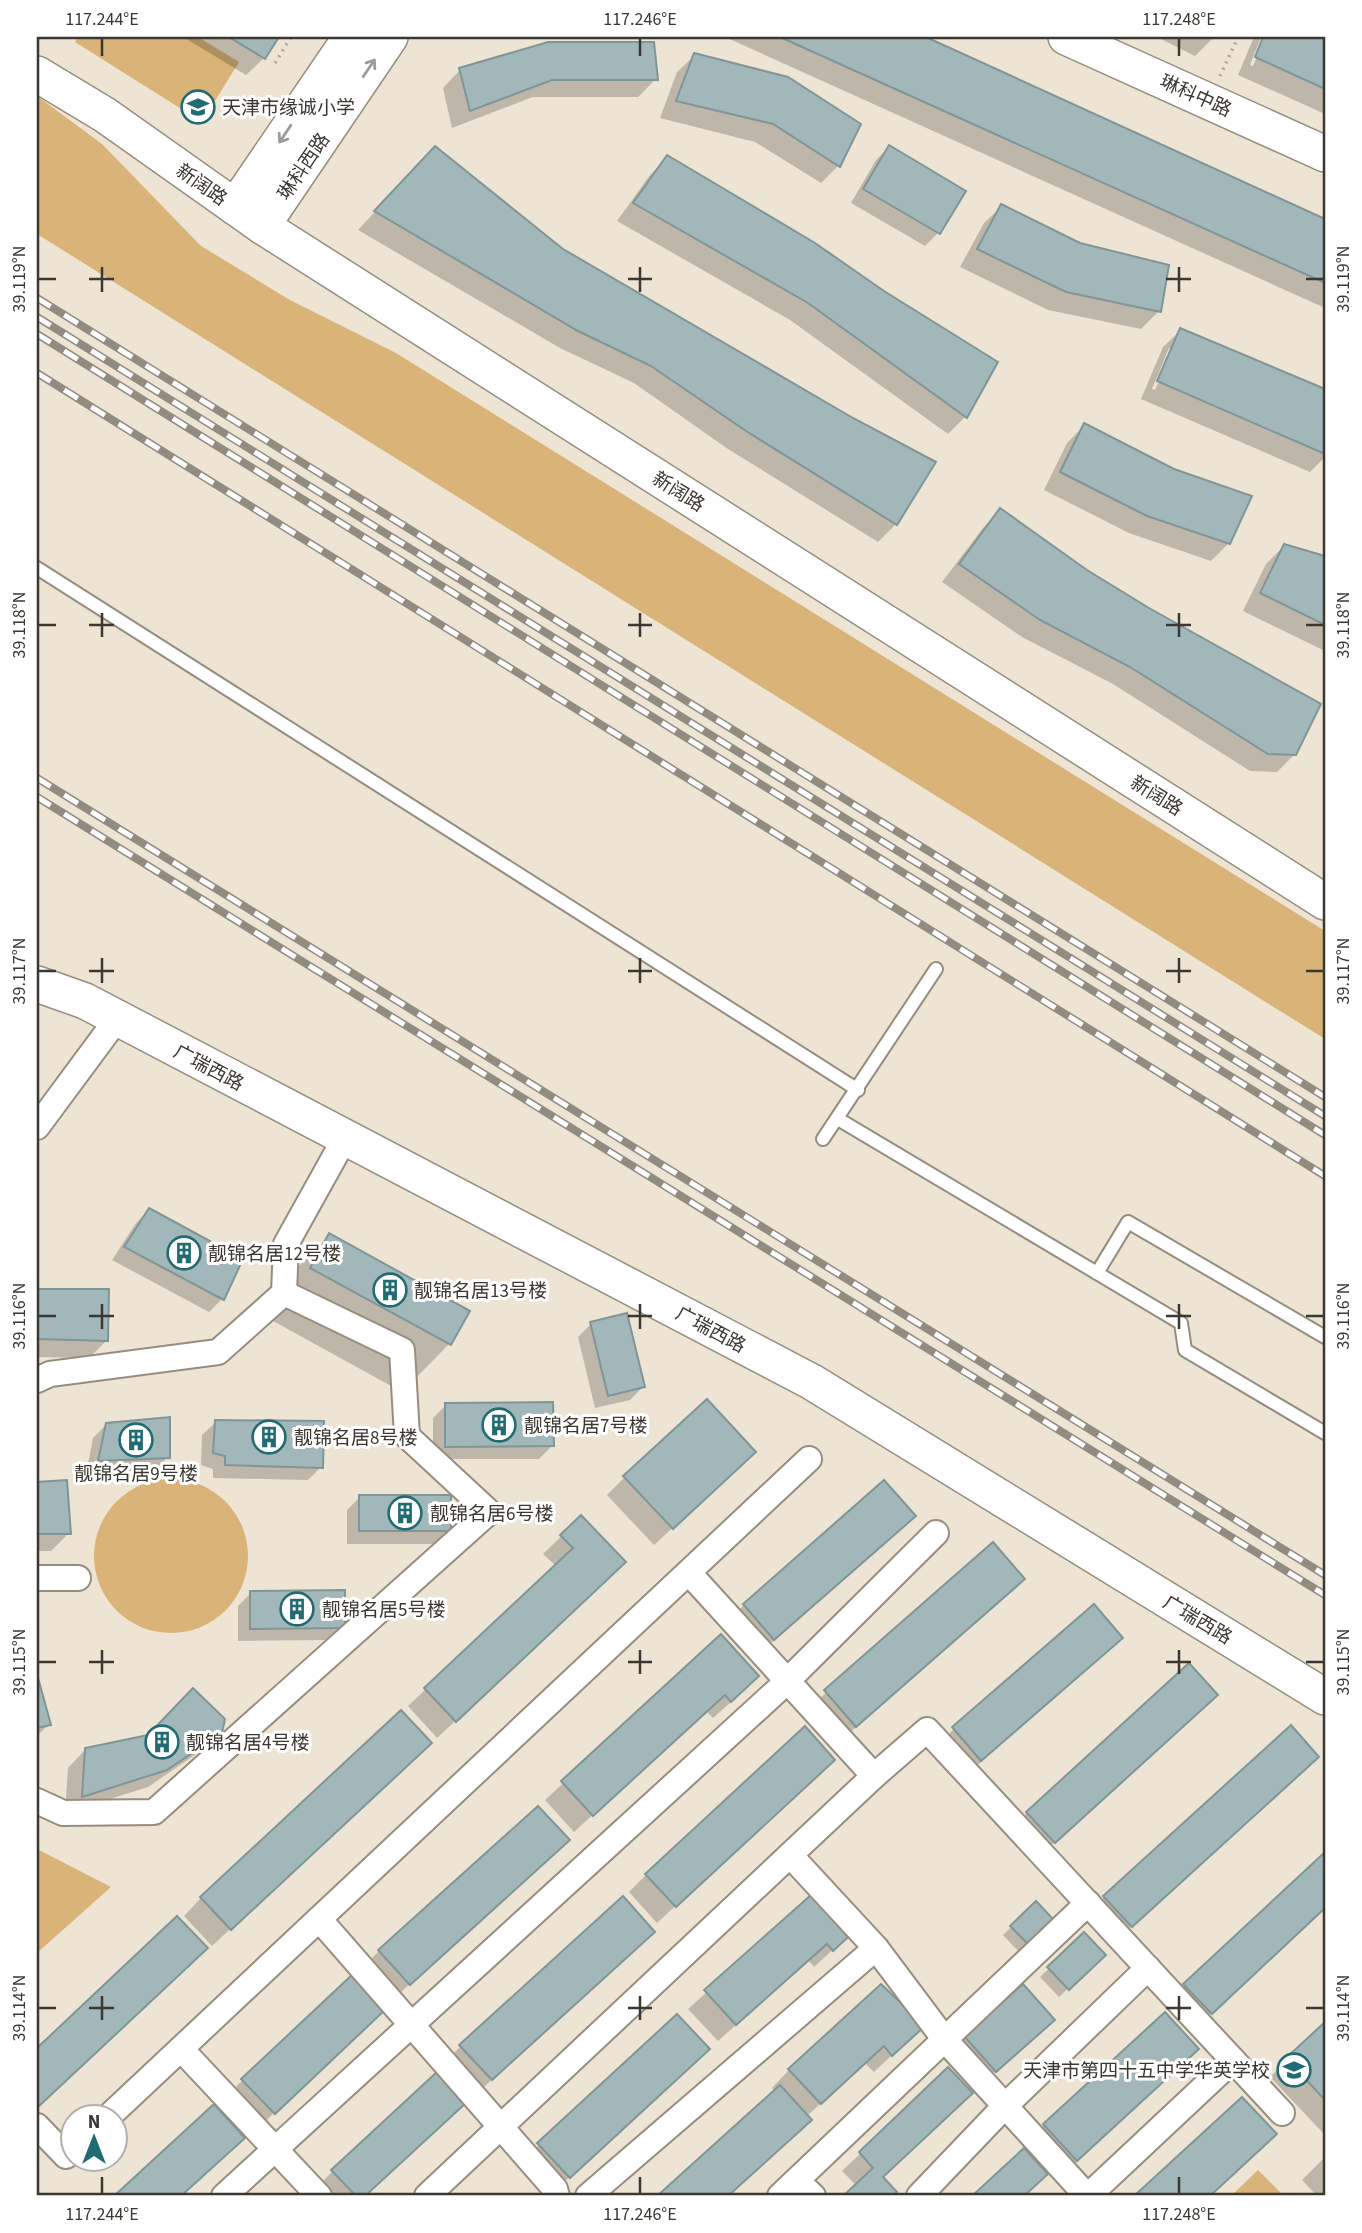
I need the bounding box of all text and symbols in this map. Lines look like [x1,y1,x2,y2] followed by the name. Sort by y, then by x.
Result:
[65,7,139,32] text: 117.244°E
[603,7,677,32] text: 117.246°E
[1142,7,1216,32] text: 117.248°E
[362,59,376,78] one-way arrow
[1155,69,1236,124] street label: 琳科中路
[179,88,217,126] school or university icon: 天津市缘诚小学
[222,95,355,122] place label: 天津市缘诚小学
[278,124,292,143] one-way arrow
[272,128,337,206] street label: 琳科西路
[170,158,232,213] street label: 新阔路
[7,246,32,312] text: 39.119°N
[1331,246,1356,312] text: 39.119°N
[647,466,710,519] street label: 新阔路
[7,592,32,658] text: 39.118°N
[1331,592,1356,658] text: 39.118°N
[1125,770,1188,823] street label: 新阔路
[7,938,32,1004] text: 39.117°N
[1331,938,1356,1004] text: 39.117°N
[168,1039,248,1098] street label: 广瑞西路
[165,1234,203,1272] building icon: 靓锦名居12号楼
[208,1241,341,1268] place label: 靓锦名居12号楼
[371,1271,409,1309] building icon: 靓锦名居13号楼
[414,1278,547,1305] place label: 靓锦名居13号楼
[7,1283,32,1349] text: 39.116°N
[1331,1283,1356,1349] text: 39.116°N
[670,1301,750,1360] street label: 广瑞西路
[480,1406,518,1444] building icon: 靓锦名居7号楼
[524,1413,647,1440] place label: 靓锦名居7号楼
[250,1418,288,1456] building icon: 靓锦名居8号楼
[117,1421,155,1459] building icon: 靓锦名居9号楼
[294,1425,417,1452] place label: 靓锦名居8号楼
[74,1461,198,1488] place label: 靓锦名居9号楼
[386,1494,424,1532] building icon: 靓锦名居6号楼
[430,1501,553,1528] place label: 靓锦名居6号楼
[1158,1589,1237,1651] street label: 广瑞西路
[278,1590,316,1628] building icon: 靓锦名居5号楼
[322,1597,445,1624] place label: 靓锦名居5号楼
[7,1629,32,1695] text: 39.115°N
[1331,1629,1356,1695] text: 39.115°N
[143,1723,181,1761] building icon: 靓锦名居4号楼
[186,1730,309,1757] place label: 靓锦名居4号楼
[7,1975,32,2041] text: 39.114°N
[1331,1975,1356,2041] text: 39.114°N
[1275,2051,1313,2089] school or university icon: 天津市第四十五中学华英学校
[1023,2058,1270,2085] place label: 天津市第四十五中学华英学校
[60,2104,130,2174] north arrow
[88,2109,100,2136] text: N
[65,2202,139,2227] text: 117.244°E
[603,2202,677,2227] text: 117.246°E
[1142,2202,1216,2227] text: 117.248°E

